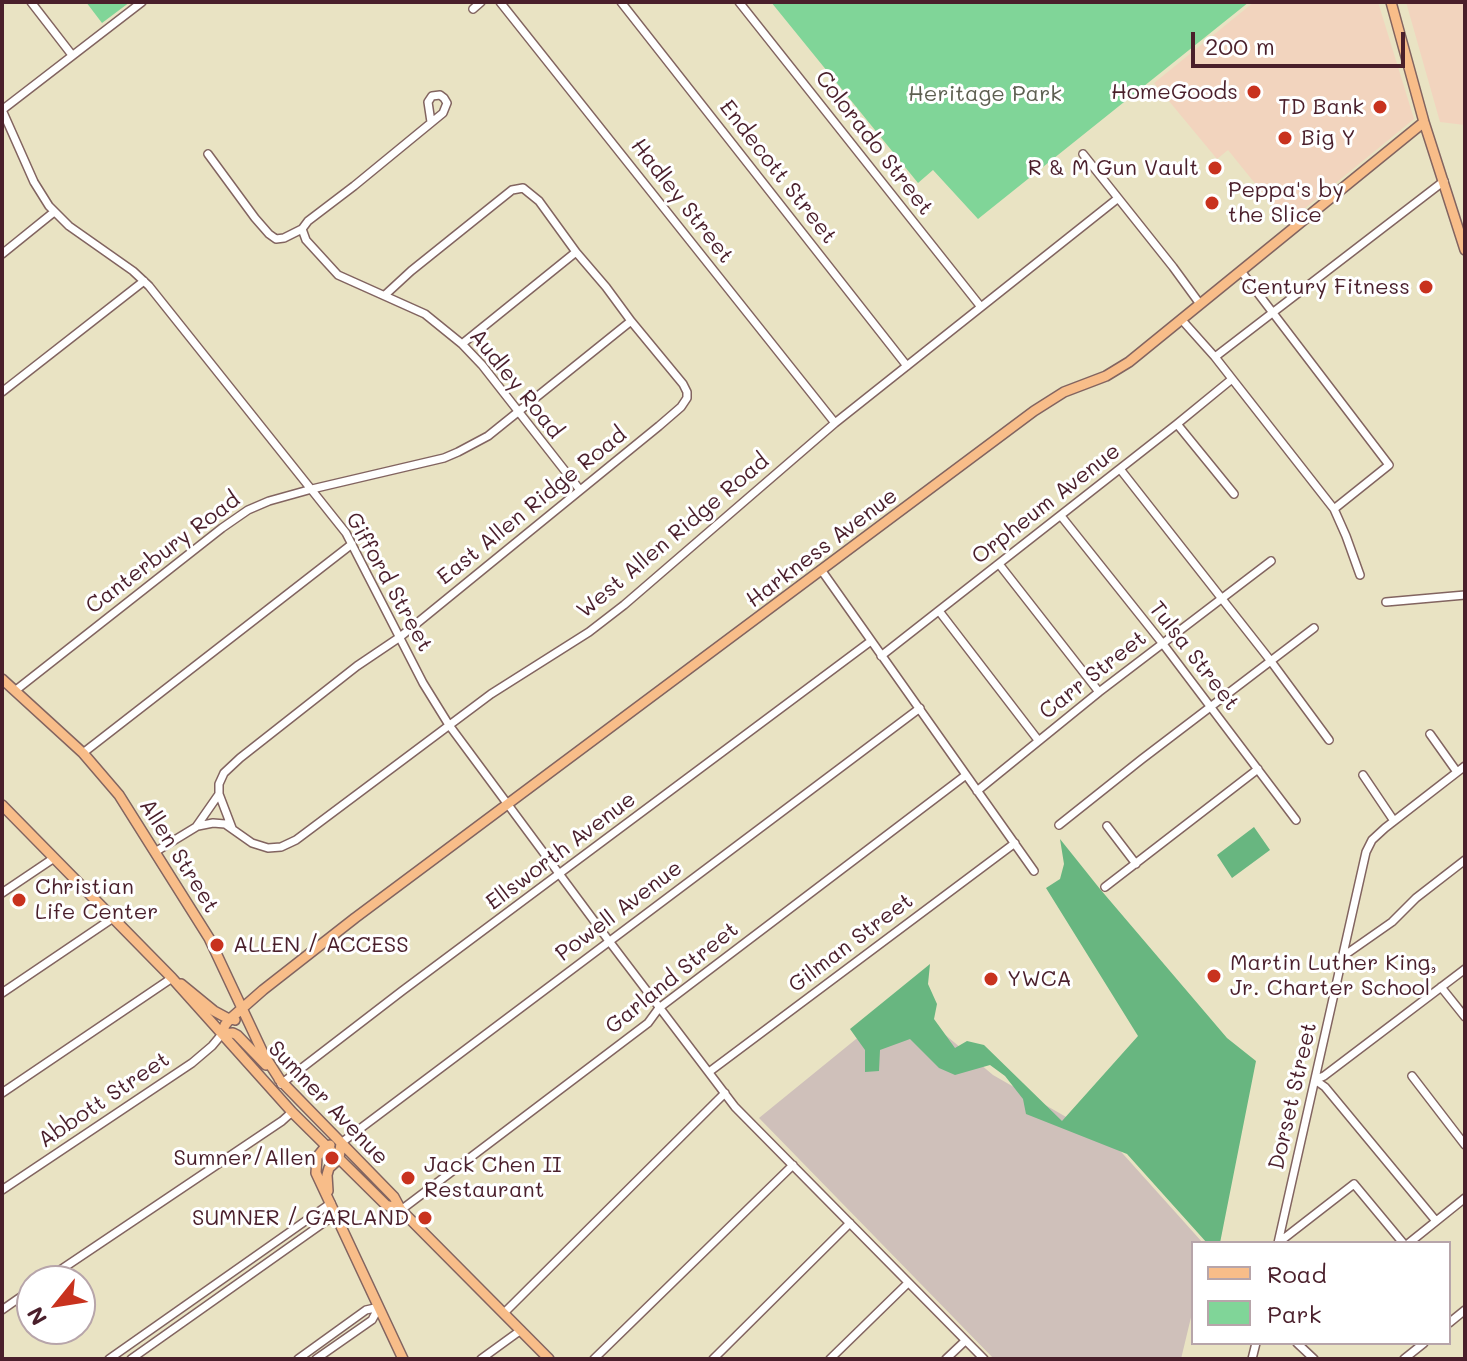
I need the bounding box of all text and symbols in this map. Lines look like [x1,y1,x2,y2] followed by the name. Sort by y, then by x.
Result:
[1195,16,1409,66] scale bar
[1205,30,1275,61] text: 200 m
[809,65,939,221] street label: Colorado Street
[1111,79,1238,105] place label: HomeGoods
[908,81,1062,107] park label: Heritage Park
[1245,83,1263,101] marker: HomeGoods
[1278,94,1364,120] place label: TD Bank
[714,95,842,249] street label: Endecott Street
[1371,98,1389,116] marker: TD Bank
[1301,125,1356,151] place label: Big Y
[1276,129,1294,147] marker: Big Y
[625,133,739,269] street label: Hadley Street
[1028,155,1199,181] place label: R & M Gun Vault
[1206,159,1224,177] marker: R & M Gun Vault
[1228,177,1344,228] place label: Peppa's by the Slice
[1203,194,1221,212] marker: Peppa's by the Slice
[1241,274,1410,300] place label: Century Fitness
[1417,278,1435,296] marker: Century Fitness
[464,324,568,444] street label: Audley Road
[432,422,632,590] street label: East Allen Ridge Road
[967,438,1125,570] street label: Orpheum Avenue
[572,448,774,624] street label: West Allen Ridge Road
[741,483,903,613] street label: Harkness Avenue
[81,486,245,620] street label: Canterbury Road
[340,508,438,656] street label: Gifford Street
[1143,596,1245,716] street label: Tulsa Street
[1034,625,1152,725] street label: Carr Street
[481,786,641,916] street label: Ellsworth Avenue
[134,794,224,918] street label: Allen Street
[551,855,687,967] street label: Powell Avenue
[35,874,158,926] place label: Christian Life Center
[784,888,918,998] street label: Gilman Street
[10,891,28,909] marker: Christian Life Center
[600,916,744,1040] street label: Garland Street
[233,932,409,958] place label: ALLEN / ACCESS
[208,936,226,954] marker: ALLEN / ACCESS
[1230,950,1437,1002] place label: Martin Luther King, Jr. Charter School
[1007,966,1072,992] place label: YWCA
[1205,967,1223,985] marker: Martin Luther King, Jr. Charter School
[982,970,1000,988] marker: YWCA
[1263,1020,1323,1172] street label: Dorset Street
[262,1036,394,1170] street label: Sumner Avenue
[33,1046,175,1154] street label: Abbott Street
[174,1145,316,1171] place label: Sumner/Allen
[323,1149,341,1167] marker: Sumner/Allen
[424,1152,562,1204] place label: Jack Chen II Restaurant
[399,1169,417,1187] marker: Jack Chen II Restaurant
[192,1205,409,1231] place label: SUMNER / GARLAND
[416,1209,434,1227] marker: SUMNER / GARLAND
[1191,1241,1451,1345] legend
[1267,1258,1327,1289] text: Road
[16,1265,96,1345] north arrow
[1267,1298,1321,1329] text: Park
[20,1302,53,1331] text: N

